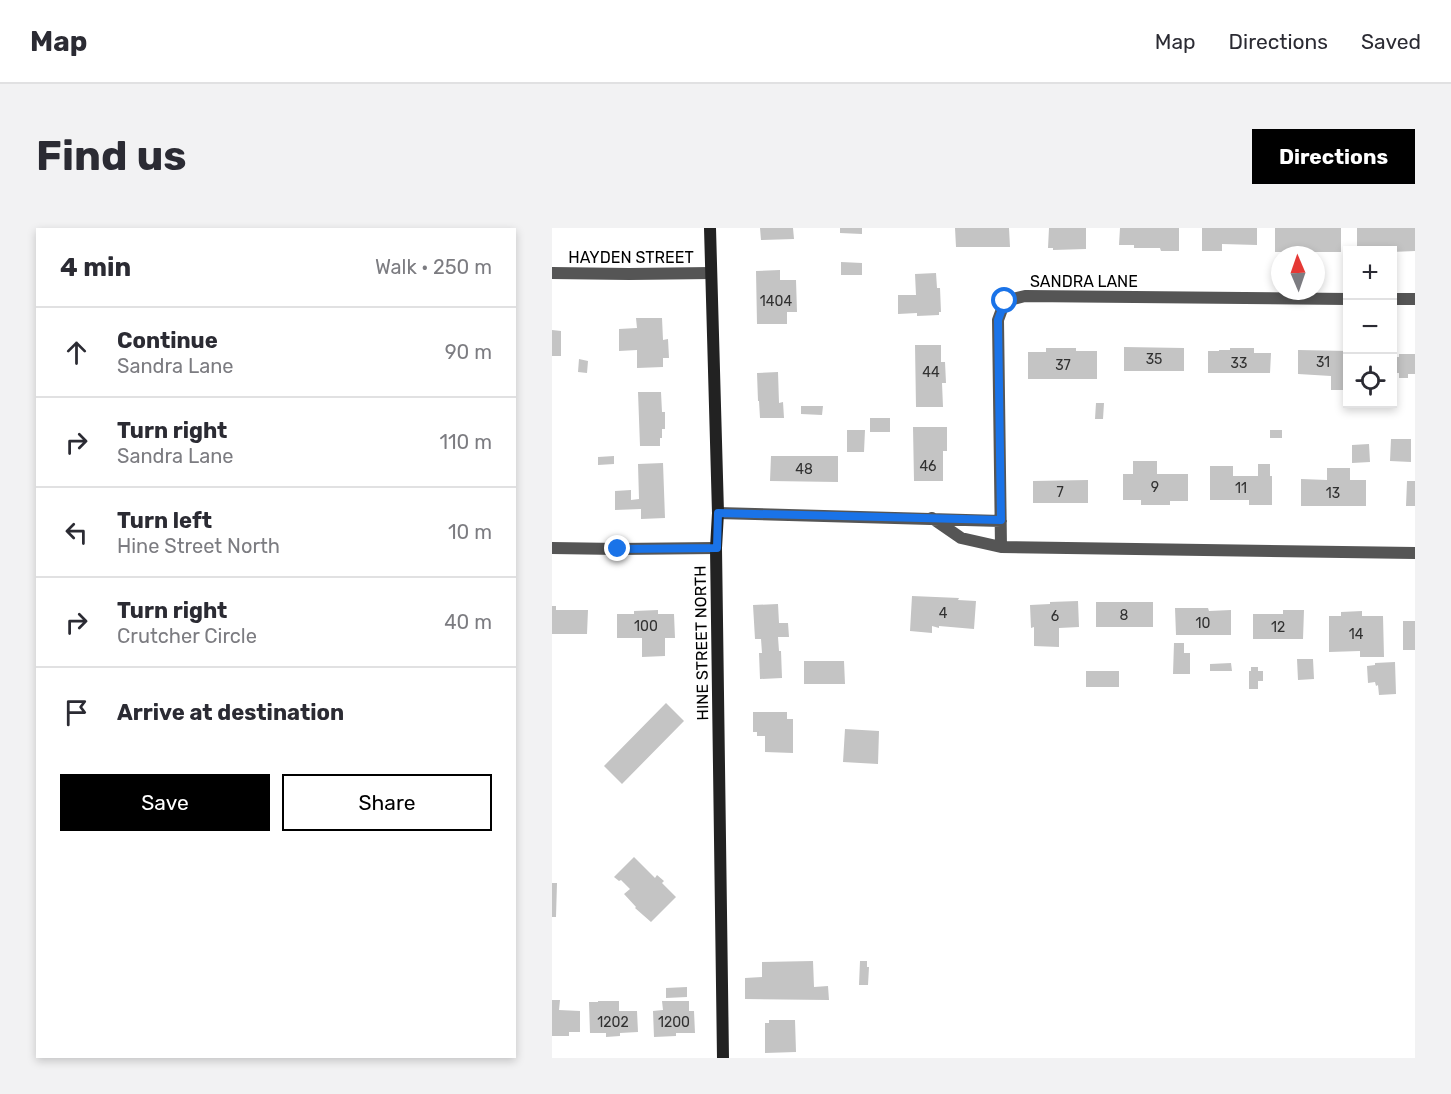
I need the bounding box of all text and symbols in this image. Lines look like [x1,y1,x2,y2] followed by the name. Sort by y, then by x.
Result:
[30,25,87,58] text: Map
[1155,29,1196,54] text: Map
[1229,29,1328,54] text: Directions
[1361,29,1421,54] text: Saved
[1252,129,1415,184] button: Directions
[36,131,187,181] text: Find us
[1271,246,1325,300] north arrow
[1343,246,1397,408] map controls
[1343,246,1397,300] button: +
[568,248,694,267] street label: HAYDEN STREET
[60,252,131,283] text: 4 min
[375,255,492,279] text: Walk · 250 m
[1030,272,1138,291] street label: SANDRA LANE
[991,287,1017,313] route start
[760,293,792,310] house number: 1404
[1343,300,1397,354] button: −
[117,327,218,354] text: Continue
[60,336,93,369] icon: ahead
[445,340,492,364] text: 90 m
[1146,351,1162,368] house number: 35
[117,354,234,378] text: Sandra Lane
[1316,354,1330,371] house number: 31
[1343,354,1397,408] button: locate
[1231,355,1247,372] house number: 33
[1055,357,1071,374] house number: 37
[922,364,940,381] house number: 44
[117,417,227,444] text: Turn right
[60,426,93,459] icon: right
[440,430,492,454] text: 110 m
[117,444,234,468] text: Sandra Lane
[919,458,937,475] house number: 46
[795,461,813,478] house number: 48
[1151,479,1159,496] house number: 9
[1235,480,1247,497] house number: 11
[1056,484,1064,501] house number: 7
[1326,485,1340,502] house number: 13
[117,507,212,534] text: Turn left
[60,516,93,549] icon: left
[448,520,492,544] text: 10 m
[117,534,280,558] text: Hine Street North
[604,535,630,561] route end
[691,565,712,721] street label: HINE STREET NORTH
[117,597,227,624] text: Turn right
[939,605,948,622] house number: 4
[60,606,93,639] icon: right
[1120,607,1129,624] house number: 8
[1051,608,1059,625] house number: 6
[444,610,492,634] text: 40 m
[1196,615,1211,632] house number: 10
[634,618,658,635] house number: 100
[1271,619,1285,636] house number: 12
[117,624,257,648] text: Crutcher Circle
[1349,626,1364,643] house number: 14
[60,696,93,729] icon: arrive
[117,699,344,726] text: Arrive at destination
[60,774,270,831] button: Save
[282,774,492,831] button: Share
[597,1014,629,1031] house number: 1202
[658,1014,690,1031] house number: 1200

